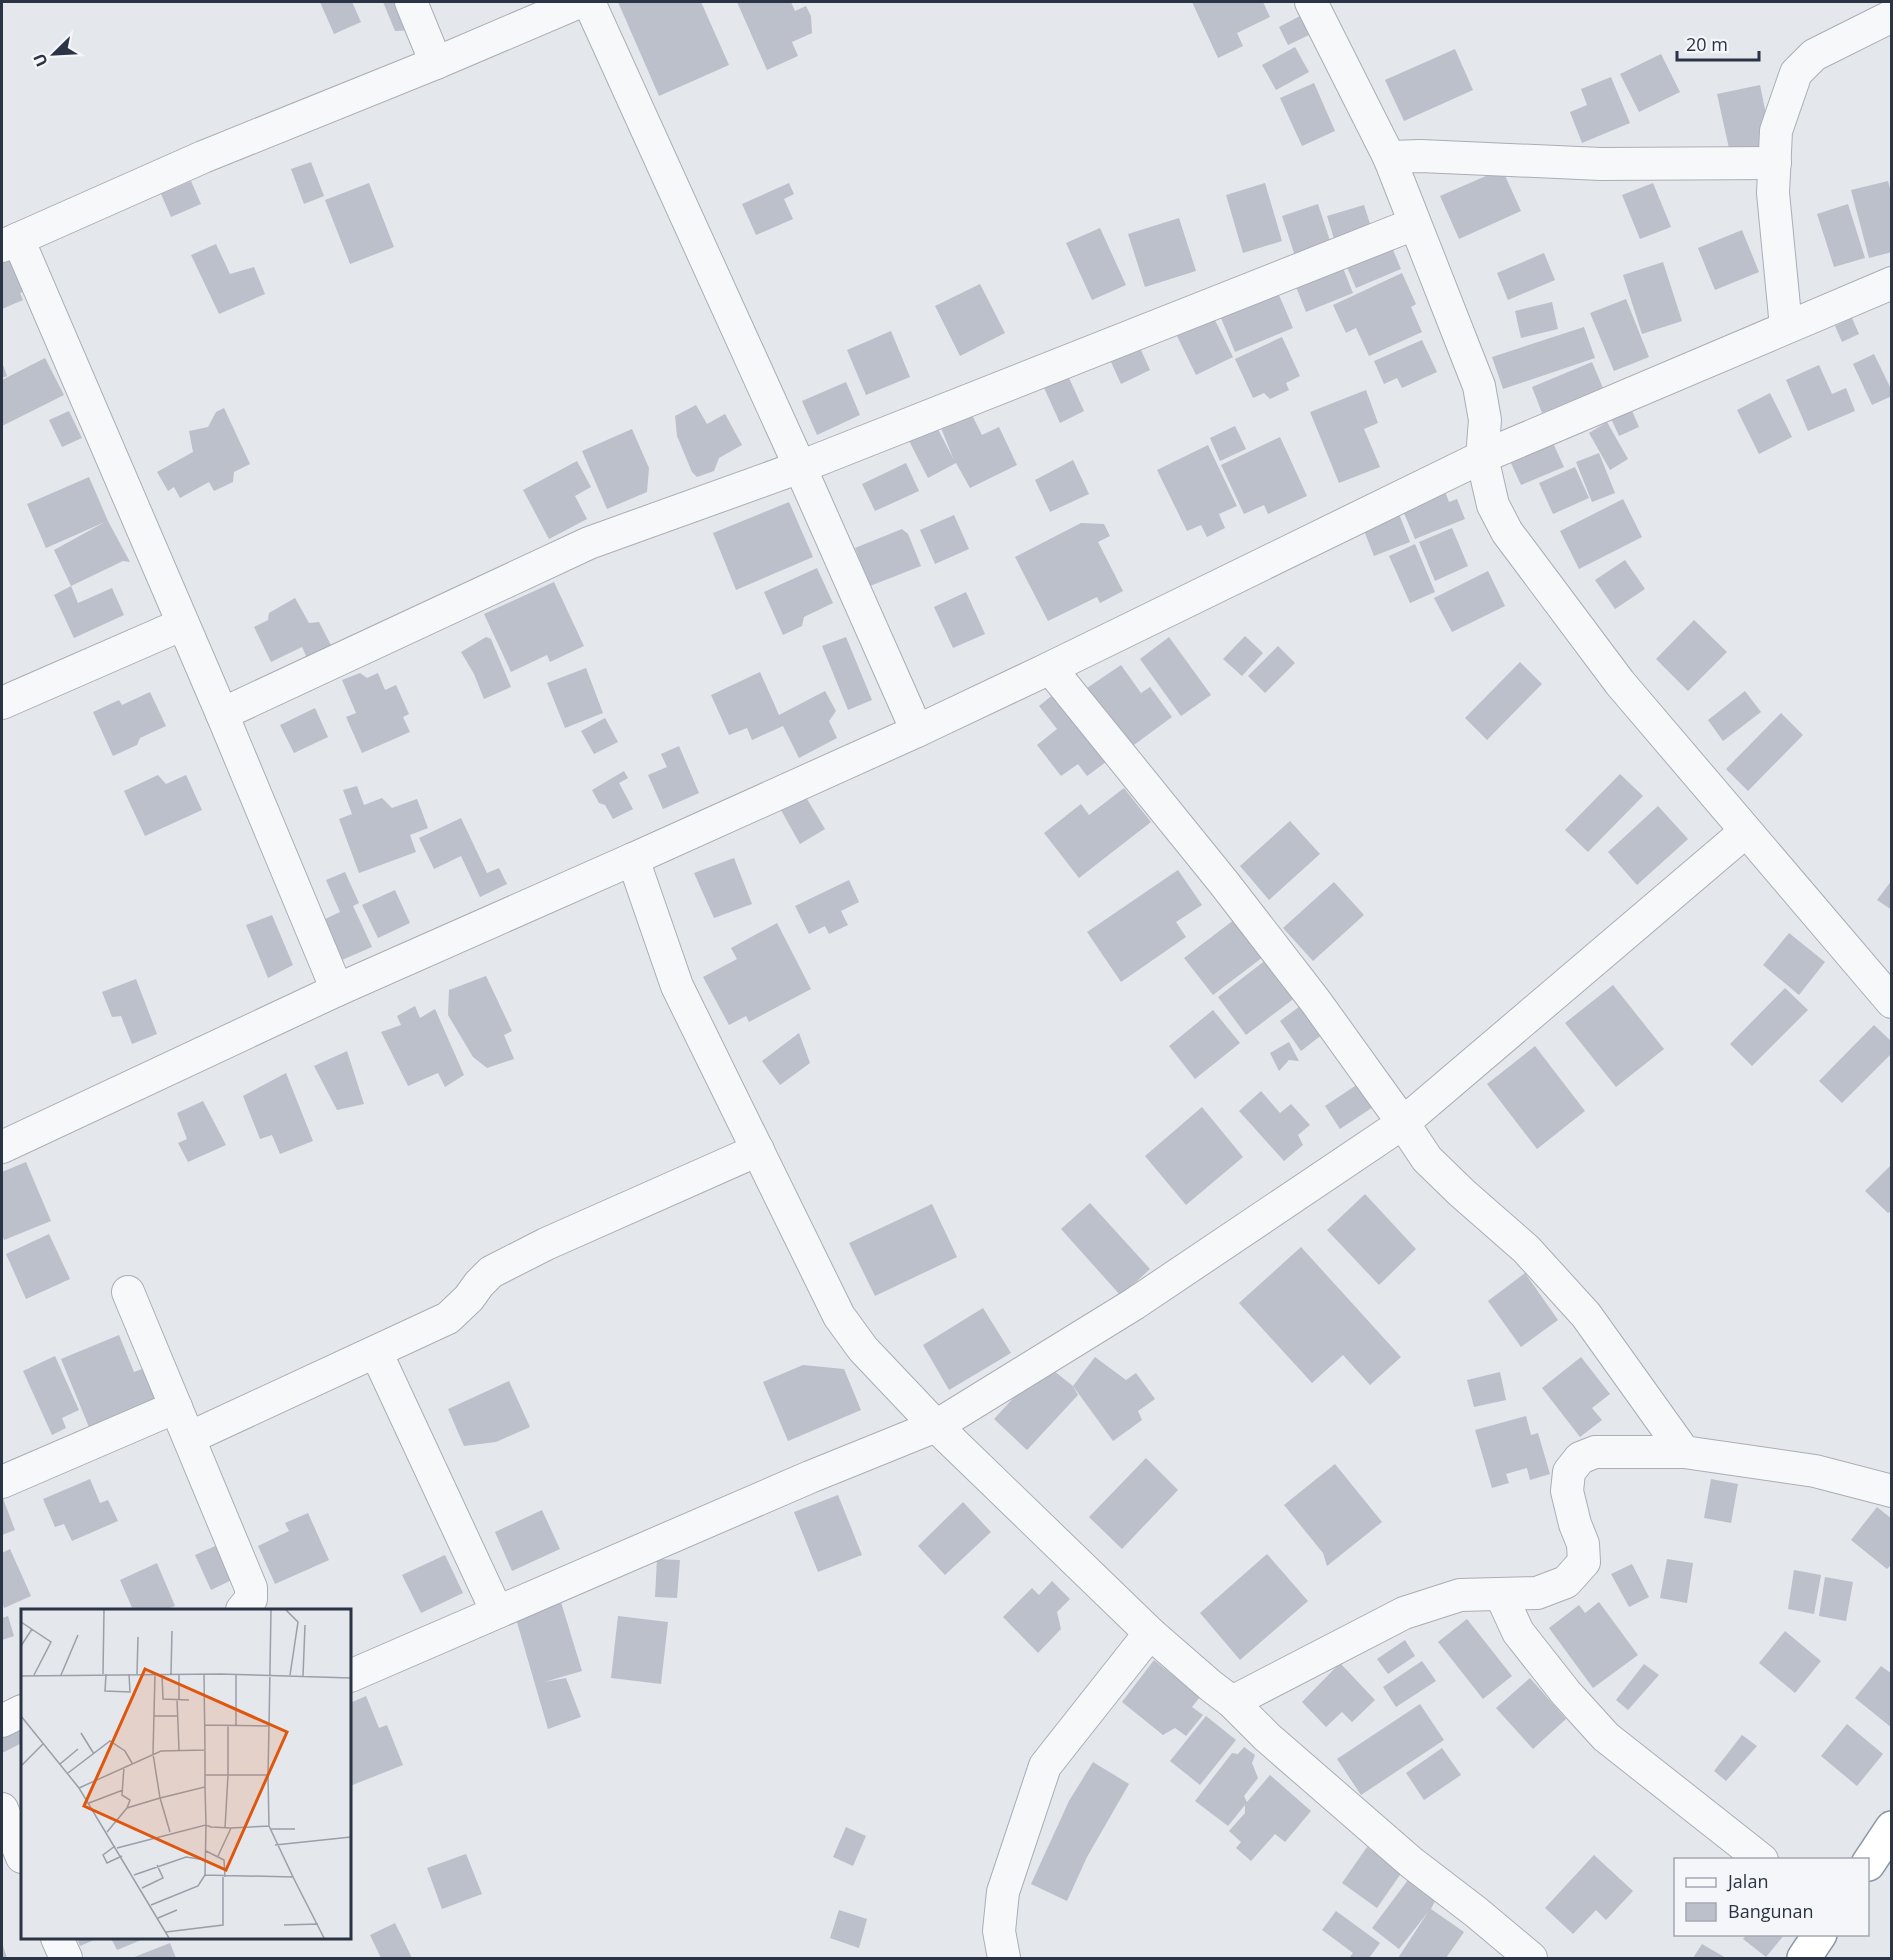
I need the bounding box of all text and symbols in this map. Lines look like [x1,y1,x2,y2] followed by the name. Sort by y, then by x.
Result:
[24,24,84,84] north arrow
[1677,24,1760,62] scale bar
[1686,32,1728,56] text: 20 m
[28,50,53,70] text: U
[21,1609,351,1939] inset map
[1674,1858,1869,1936] legend
[1726,1869,1768,1893] text: Jalan
[1728,1899,1814,1923] text: Bangunan

